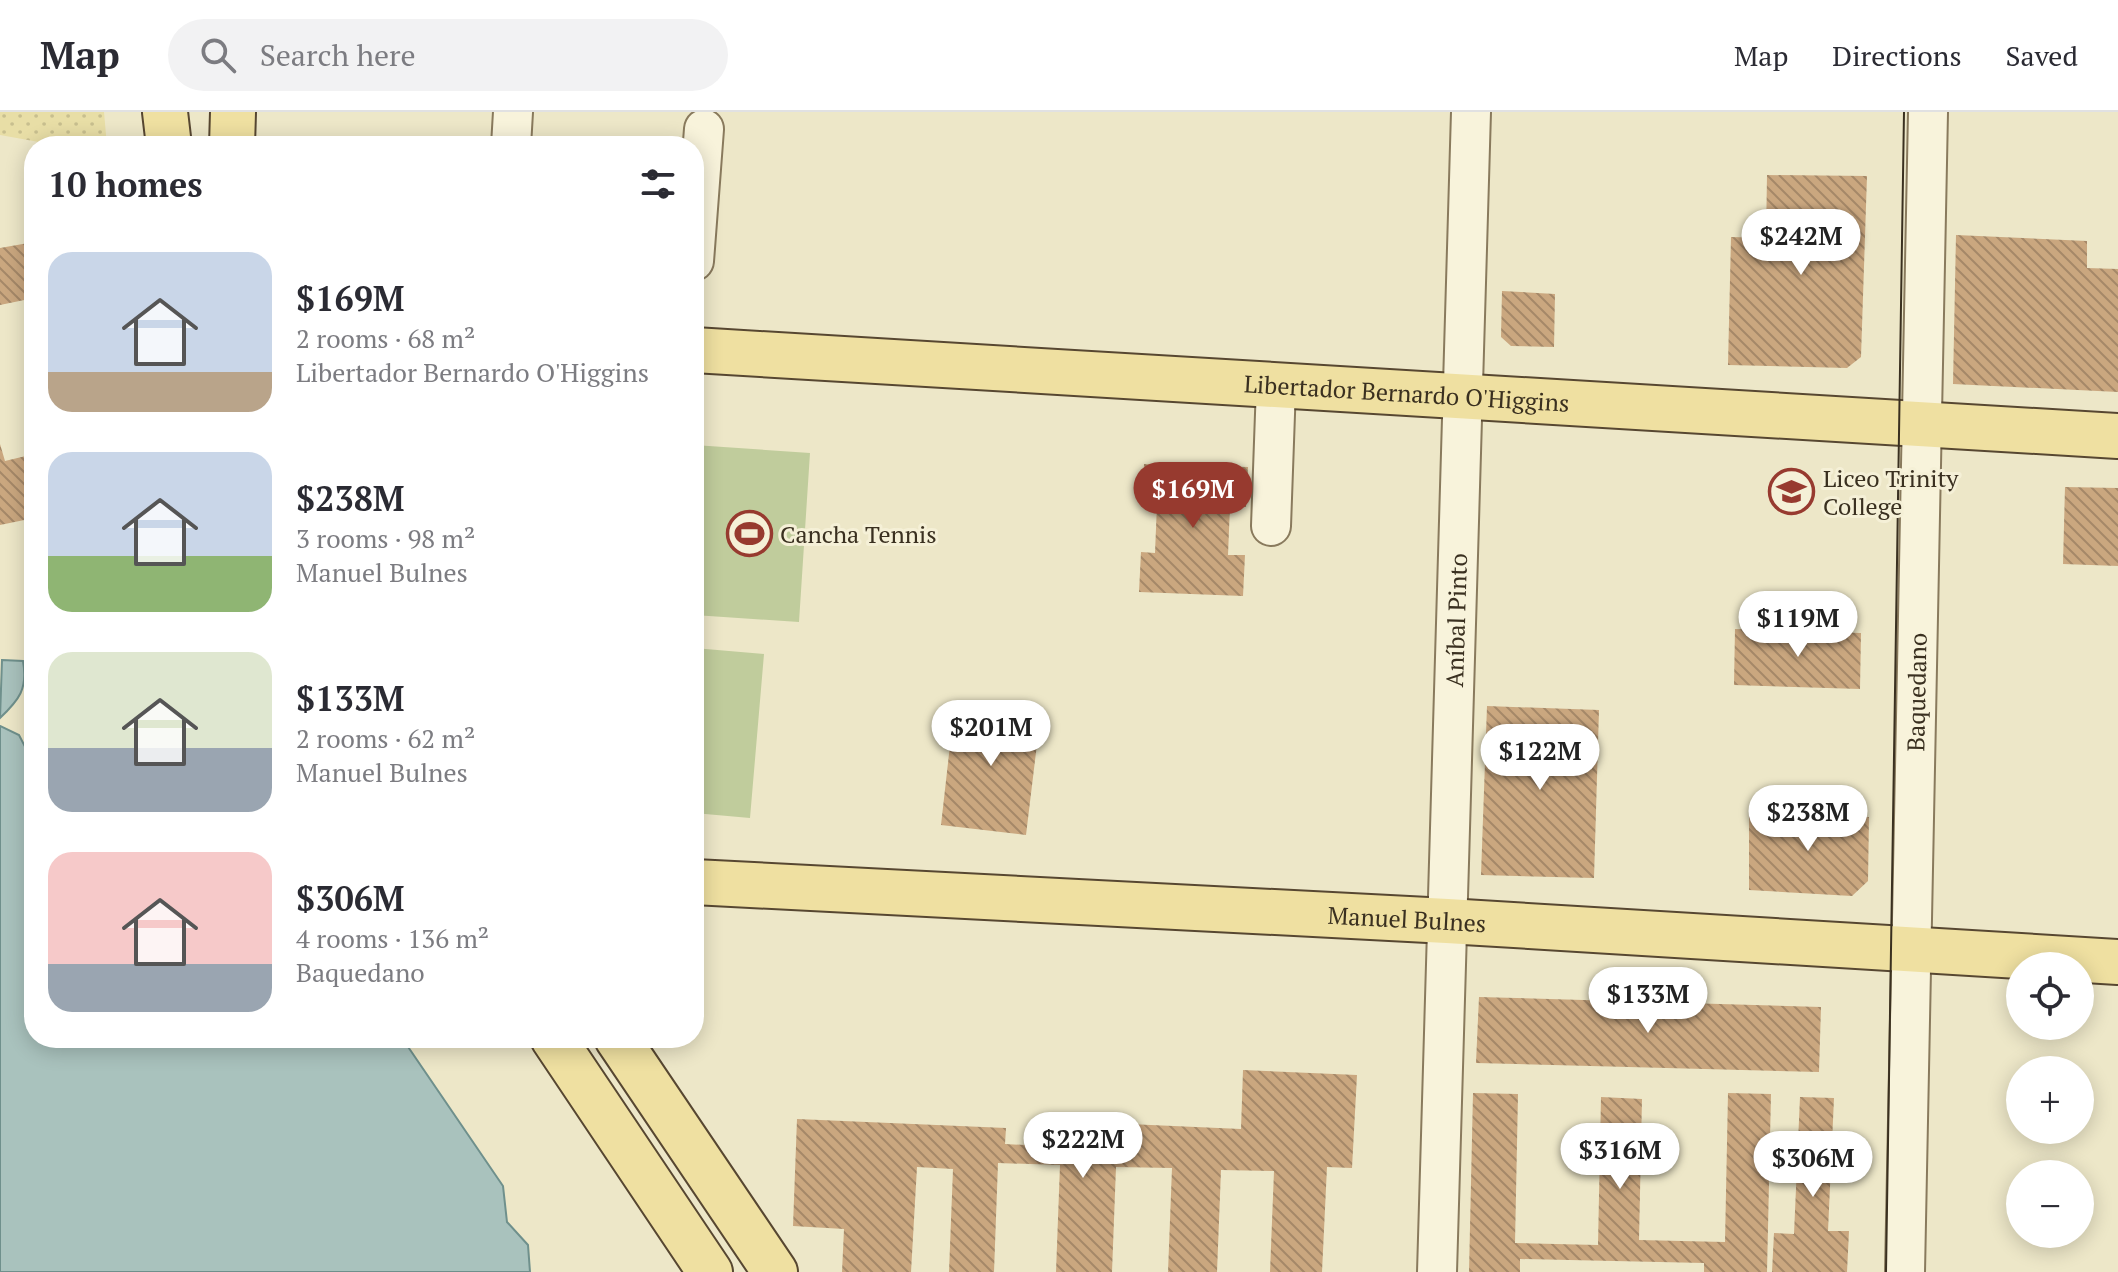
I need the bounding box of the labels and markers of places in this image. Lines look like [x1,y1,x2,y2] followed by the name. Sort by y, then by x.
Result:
[1745,209,1857,277] pin: $242M
[1137,462,1249,530] pin: $169M
[1823,462,1959,522] place label: Liceo Trinity College
[1768,468,1816,516] school or university icon: Liceo Trinity College
[725,510,773,558] sports icon: Cancha Tennis
[780,518,937,550] place label: Cancha Tennis
[1742,591,1854,659] pin: $119M
[935,700,1047,768] pin: $201M
[1484,724,1596,792] pin: $122M
[1752,785,1864,853] pin: $238M
[1592,967,1704,1035] pin: $133M
[1027,1112,1139,1180] pin: $222M
[1564,1123,1676,1191] pin: $316M
[1757,1131,1869,1199] pin: $306M

